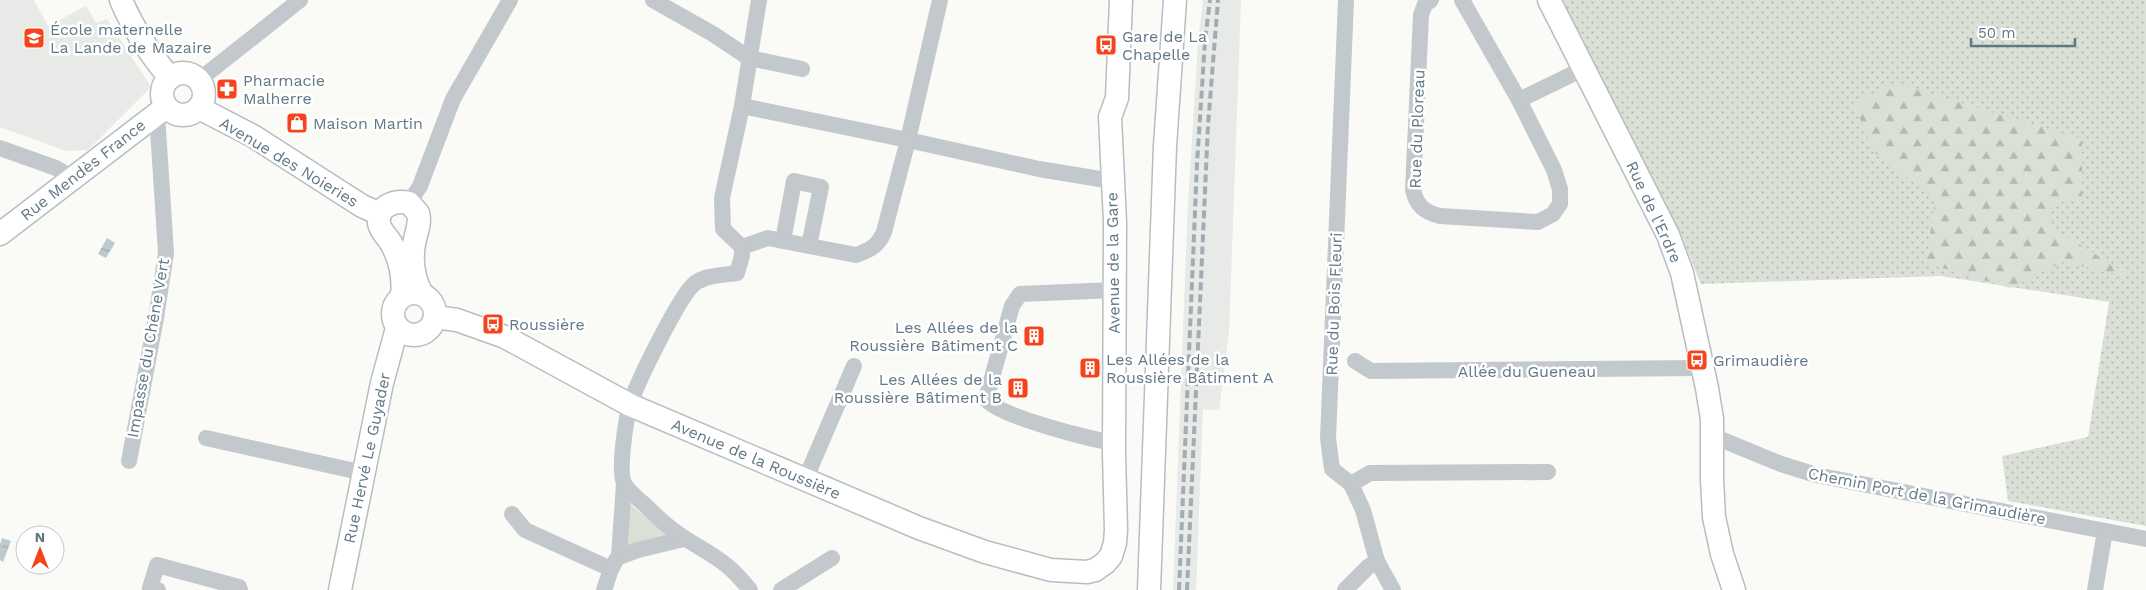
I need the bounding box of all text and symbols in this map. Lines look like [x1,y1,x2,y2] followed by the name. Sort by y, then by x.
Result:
[1971,15,2075,47] scale bar
[50,20,212,57] place label: École maternelle La Lande de Mazaire
[1978,24,2015,42] text: 50 m
[22,26,46,50] school or university icon: École maternelle La Lande de Mazaire
[1122,27,1207,64] place label: Gare de La Chapelle
[1094,33,1118,57] bus stop icon: Gare de La Chapelle
[1405,69,1429,189] street label: Rue du Ploreau
[243,71,325,108] place label: Pharmacie Malherre
[215,77,239,101] pharmacy icon: Pharmacie Malherre
[285,111,309,135] shop icon: Maison Martin
[216,113,362,211] street label: Avenue des Noieries
[313,114,423,133] place label: Maison Martin
[17,115,149,225] street label: Rue Mendès France
[1622,158,1686,266] street label: Rue de l'Erdre
[1102,192,1124,334] street label: Avenue de la Gare
[1322,232,1346,376] street label: Rue du Bois Fleuri
[123,257,173,439] street label: Impasse du Chêne Vert
[481,312,505,336] bus stop icon: Roussière
[509,315,585,334] place label: Roussière
[849,318,1018,355] place label: Les Allées de la Roussière Bâtiment C
[1022,324,1046,348] building icon: Les Allées de la Roussière Bâtiment C
[1685,348,1709,372] bus stop icon: Grimaudière
[1106,350,1274,387] place label: Les Allées de la Roussière Bâtiment A
[1713,351,1809,370] place label: Grimaudière
[1078,356,1102,380] building icon: Les Allées de la Roussière Bâtiment A
[1458,362,1596,381] street label: Allée du Gueneau
[834,370,1002,407] place label: Les Allées de la Roussière Bâtiment B
[340,371,394,545] street label: Rue Hervé Le Guyader
[1006,376,1030,400] building icon: Les Allées de la Roussière Bâtiment B
[669,415,843,503] street label: Avenue de la Roussière
[1807,464,2047,528] street label: Chemin Port de la Grimaudière
[15,525,65,575] north arrow
[35,529,45,545] text: N

